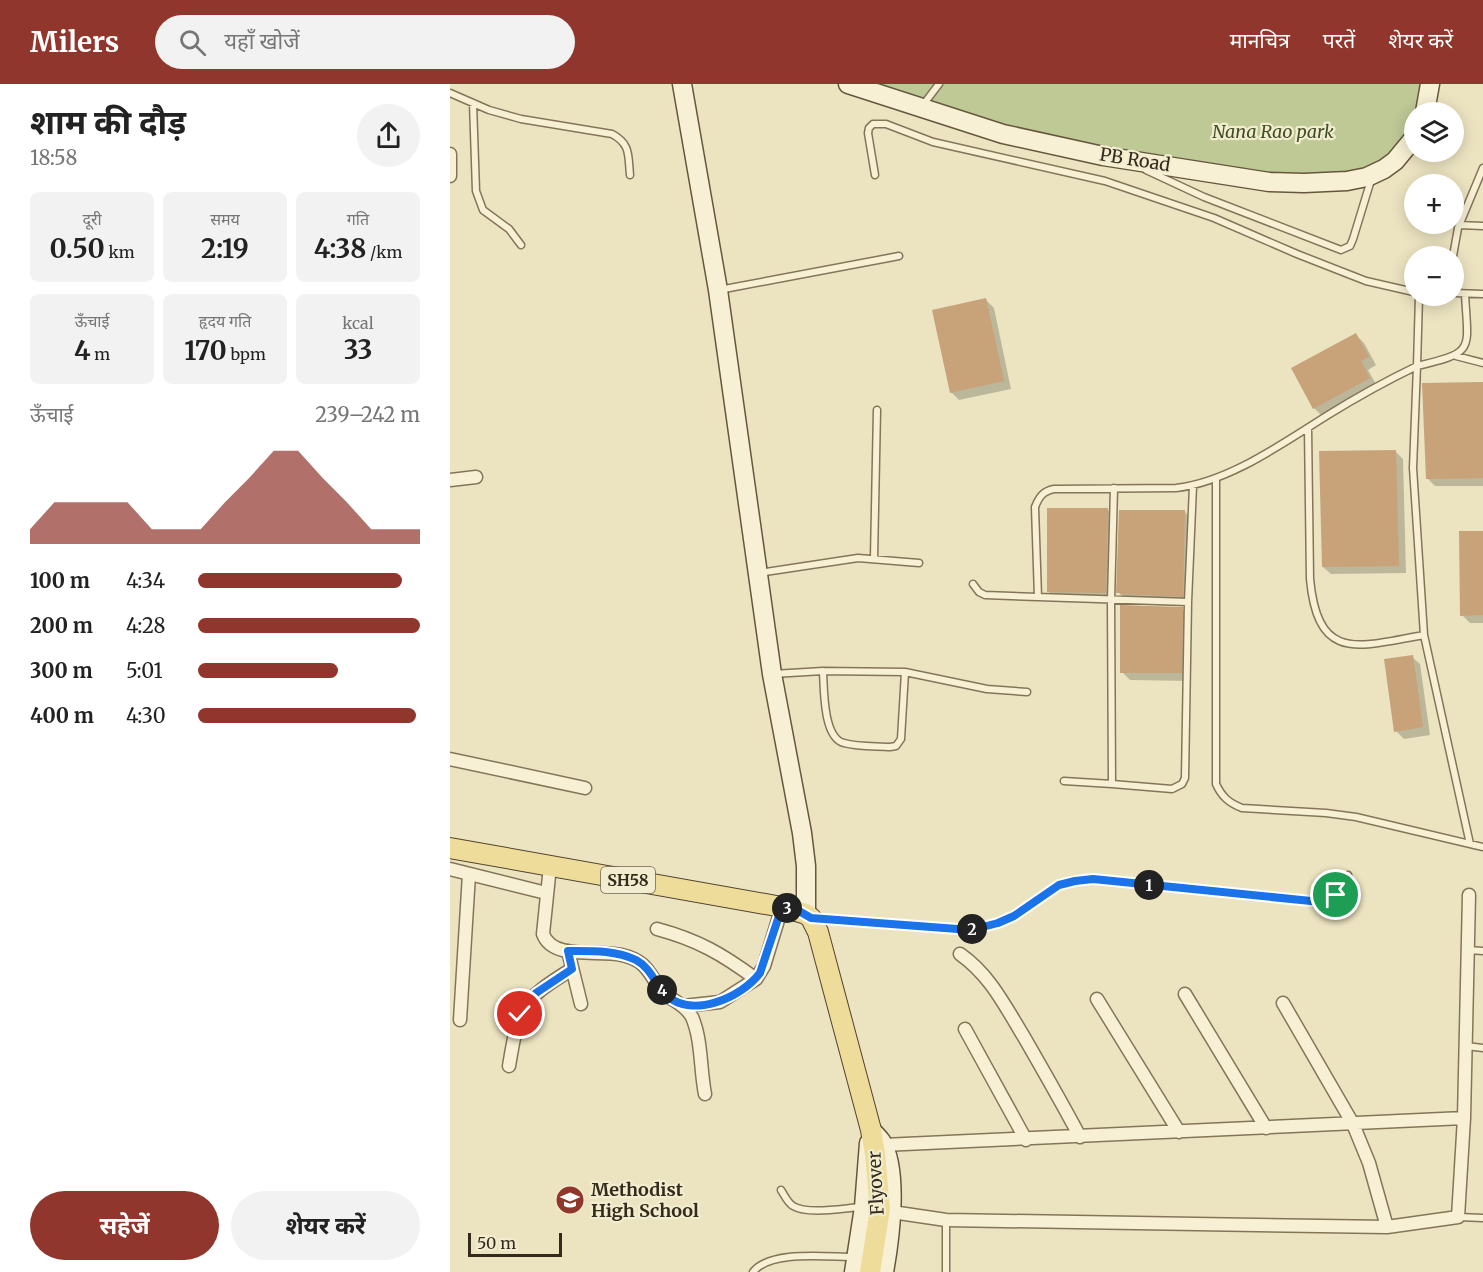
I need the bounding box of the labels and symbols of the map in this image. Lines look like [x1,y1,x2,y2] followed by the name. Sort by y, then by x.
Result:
[1212,120,1334,143] park label: Nana Rao park
[1098,143,1172,176] street label: PB Road
[601,867,655,893] road number: SH58
[1310,869,1361,920] pin
[1134,870,1164,900] pin: 1
[772,893,802,923] pin: 3
[957,914,987,944] pin: 2
[647,975,677,1005] pin: 4
[494,988,545,1039] pin
[862,1150,889,1216] street label: Flyover
[591,1178,699,1222] place label: Methodist High School
[554,1184,586,1216] school or university icon: Methodist High School
[468,1230,562,1258] scale bar

